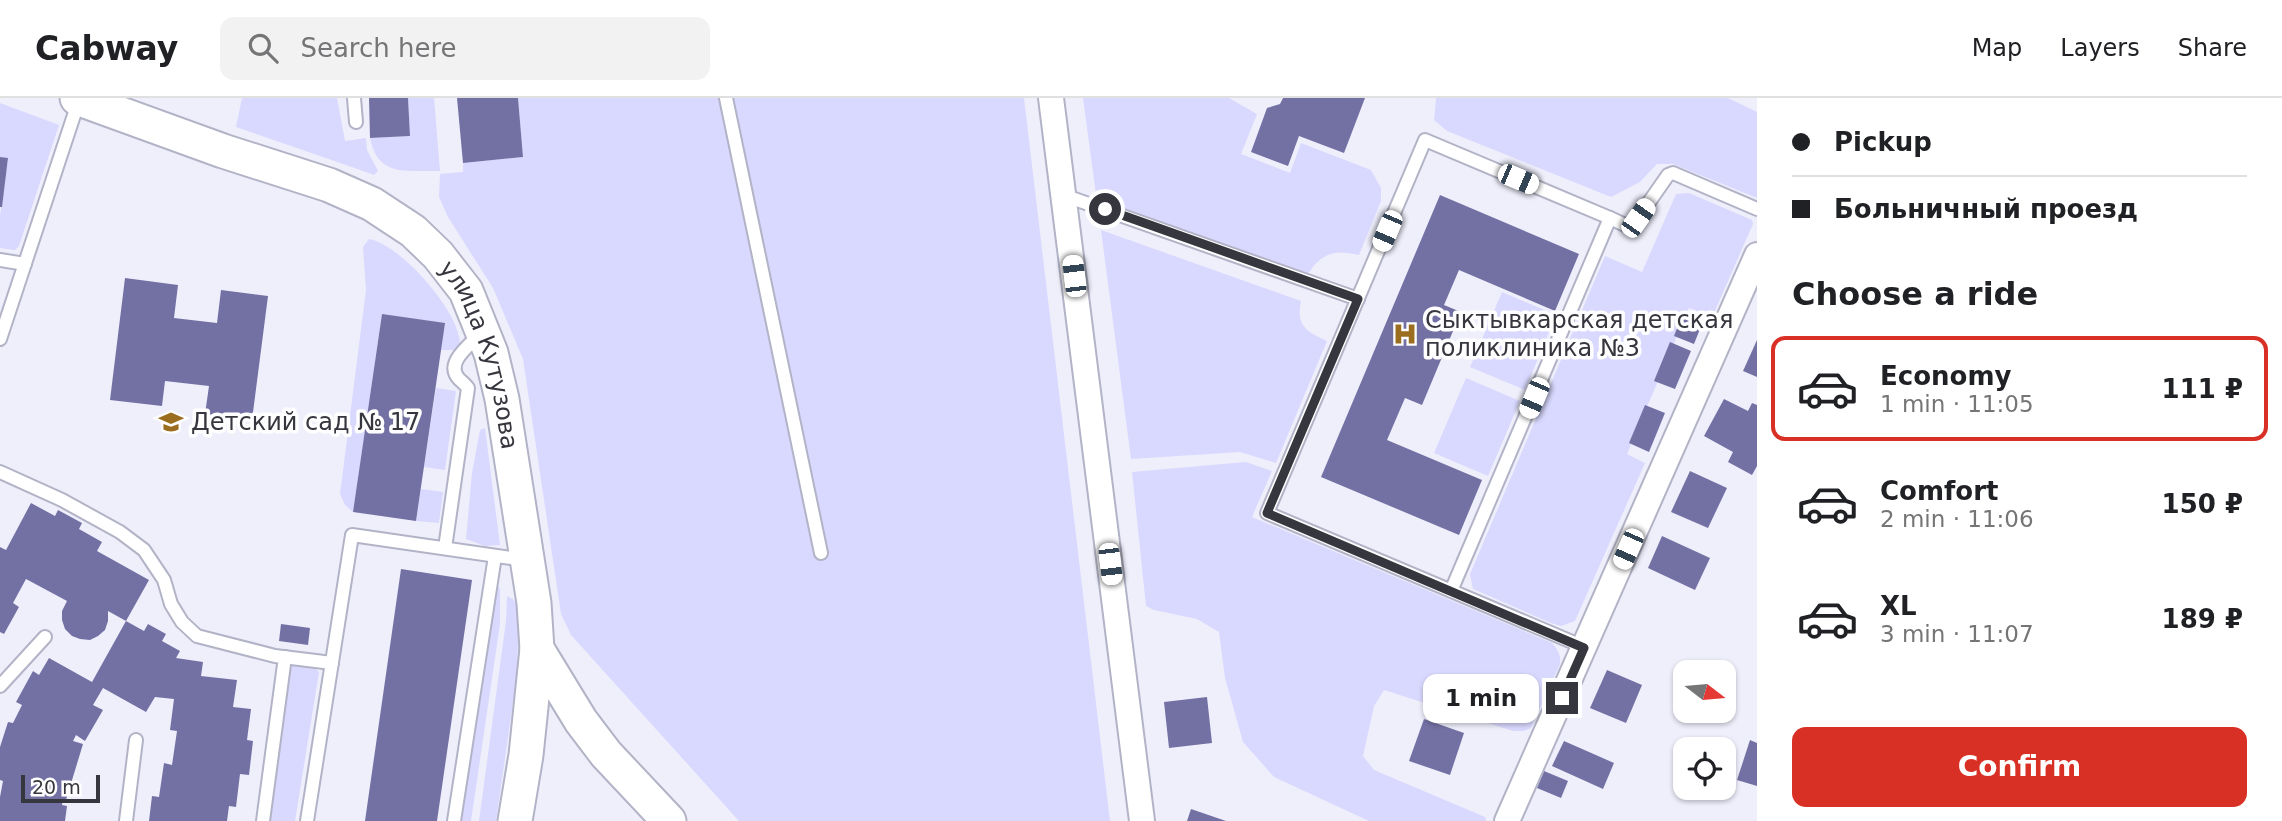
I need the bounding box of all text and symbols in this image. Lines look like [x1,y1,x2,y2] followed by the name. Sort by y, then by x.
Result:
[220,17,710,80] search box
[35,29,178,68] text: Cabway
[244,29,282,67] icon: search
[300,33,457,63] text: Search here
[1972,34,2022,62] text: Map
[2060,34,2140,62] text: Layers
[2178,34,2247,62] text: Share
[1834,127,1932,157] text: Pickup
[1495,161,1542,197] car
[1089,193,1121,225] route start
[1834,194,2138,224] text: Больничный проезд
[1618,195,1659,241] car
[1370,208,1405,254] car
[1062,254,1087,298] car
[434,255,524,451] street label: улица Кутузова
[1792,275,2038,313] text: Choose a ride
[1425,306,1733,362] place label: Сыктывкарская детская поликлиника №3
[1391,320,1419,348] hospital icon: Сыктывкарская детская поликлиника №3
[1796,357,1859,420] icon: car
[1880,361,2011,391] text: Economy
[2162,374,2243,404] text: 111 ₽
[1517,375,1552,421] car
[1880,391,2034,417] text: 1 min · 11:05
[157,408,185,436] school or university icon: Детский сад № 17
[191,408,420,436] place label: Детский сад № 17
[1796,472,1859,535] icon: car
[1880,476,1998,506] text: Comfort
[2162,489,2243,519] text: 150 ₽
[1880,506,2034,532] text: 2 min · 11:06
[1610,526,1647,572] car
[1098,542,1123,586] car
[1796,587,1859,650] icon: car
[1880,591,1917,621] text: XL
[2162,604,2243,634] text: 189 ₽
[1880,621,2034,647] text: 3 min · 11:07
[1673,660,1736,723] north arrow
[1673,660,1736,800] map controls
[1422,674,1538,722] callout: 1 min
[1546,682,1578,714] route end
[1445,685,1517,711] text: 1 min
[1792,727,2247,807] button: Confirm
[1673,737,1736,800] button: locate
[21,772,100,804] scale bar
[32,776,81,798] text: 20 m

